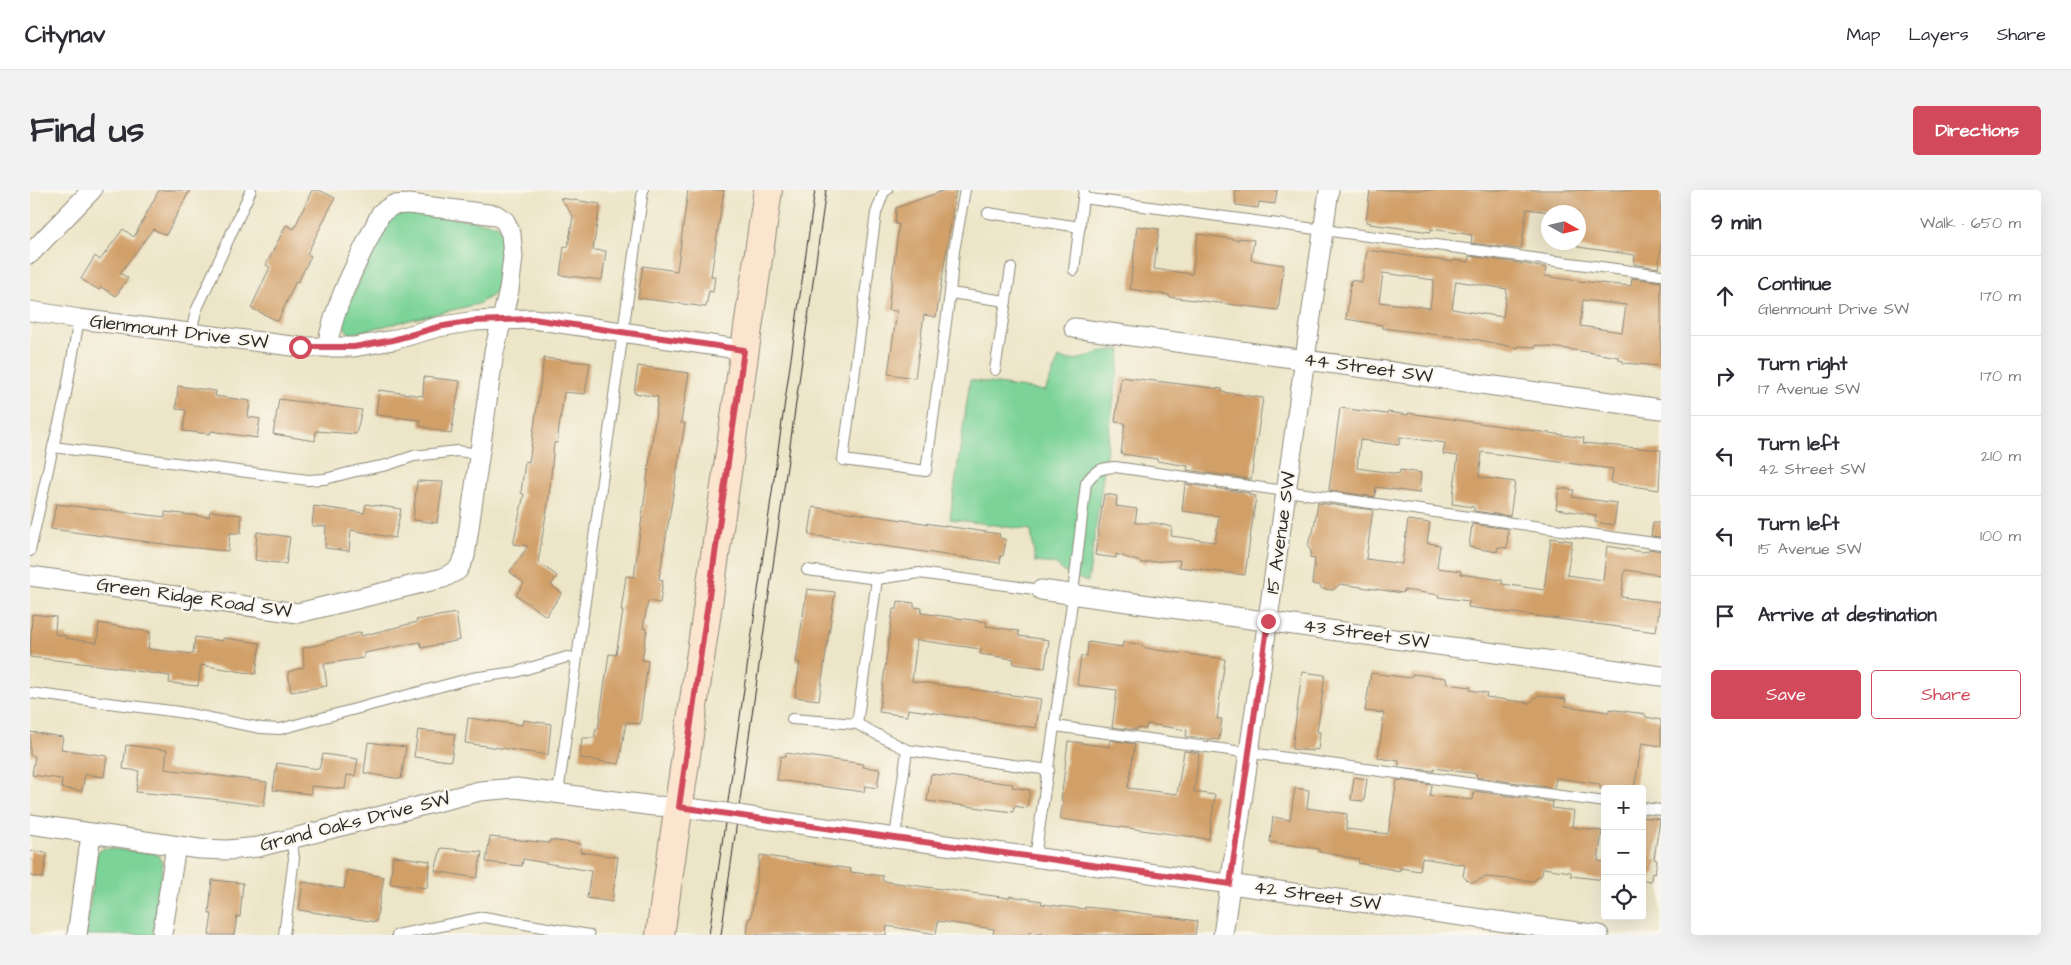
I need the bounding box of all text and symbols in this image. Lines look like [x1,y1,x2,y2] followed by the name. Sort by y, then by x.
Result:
[25,18,105,52] text: Citynav
[1846,22,1880,47] text: Map
[1908,22,1969,47] text: Layers
[1997,22,2046,47] text: Share
[30,106,144,155] text: Find us
[1913,106,2041,155] button: Directions
[1541,205,1586,250] north arrow
[1711,208,1761,237] text: 9 min
[1920,212,2021,234] text: Walk · 650 m
[1758,271,1832,298] text: Continue
[1711,282,1739,310] icon: ahead
[1980,285,2021,307] text: 170 m
[1758,298,1909,320] text: Glenmount Drive SW
[88,308,270,356] street label: Glenmount Drive SW
[289,336,312,359] route start
[1302,346,1434,390] street label: 44 Street SW
[1758,351,1847,378] text: Turn right
[1711,362,1739,390] icon: right
[1980,365,2021,387] text: 170 m
[1758,378,1860,400] text: 17 Avenue SW
[1758,431,1839,458] text: Turn left
[1711,442,1739,470] icon: left
[1981,445,2021,467] text: 210 m
[1758,458,1866,480] text: 42 Street SW
[1259,470,1303,596] street label: 15 Avenue SW
[1758,511,1839,538] text: Turn left
[1711,522,1739,550] icon: left
[1980,525,2021,547] text: 100 m
[1758,538,1862,560] text: 15 Avenue SW
[95,571,293,626] street label: Green Ridge Road SW
[1711,602,1739,630] icon: arrive
[1758,602,1937,629] text: Arrive at destination
[1257,610,1280,633] route end
[1301,612,1431,656] street label: 43 Street SW
[1711,670,1861,719] button: Save
[1871,670,2021,719] button: Share
[257,785,453,859] street label: Grand Oaks Drive SW
[1601,785,1646,920] map controls
[1601,785,1646,830] button: +
[1601,830,1646,875] button: −
[1252,874,1382,918] street label: 42 Street SW
[1601,875,1646,920] button: locate

